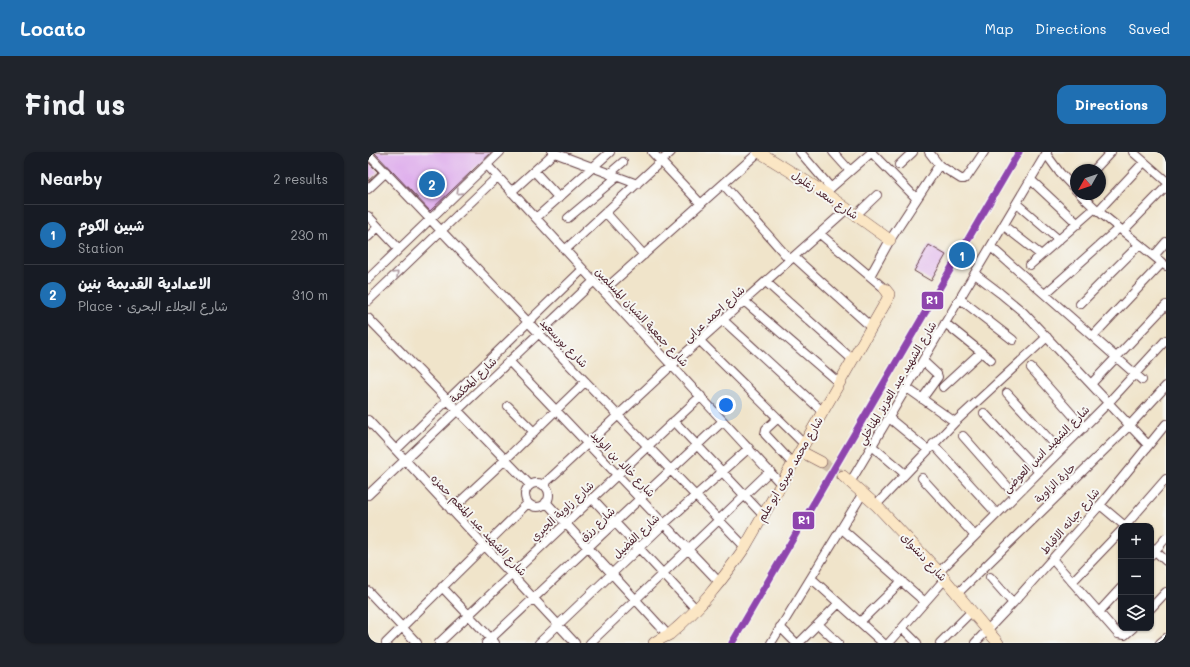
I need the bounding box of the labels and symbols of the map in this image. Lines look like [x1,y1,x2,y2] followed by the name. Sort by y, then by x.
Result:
[1070,164,1106,200] north arrow
[788,167,861,224] street label: شارع سعد زغلول
[419,169,445,199] pin: 2
[456,188,464,195] one-way arrow
[949,240,975,270] pin: 1
[591,264,692,371] street label: شارع جمعية الشبان المسلمين
[391,271,399,279] one-way arrow
[680,282,749,347] street label: شارع احمد عرابى
[921,291,944,310] line badge: R1
[926,292,938,307] text: R1
[536,315,592,372] street label: شارع بورسعيد
[854,318,943,449] street label: شارع الشهيد عبد العزيز المناخلي
[446,353,501,407] street label: شارع المحكمة
[716,395,736,415] your location
[999,402,1094,497] street label: شارع الشهيد انس العوضى
[753,414,827,525] street label: شارع محمد صبرى ابو علم
[586,427,659,501] street label: شارع خالد بن الوليد
[1031,459,1078,506] street label: حارة الزاوية
[427,470,531,580] street label: شارع الشهيد عبد المنعم حمزه
[527,477,598,545] street label: شارع زاوية الجبري
[1037,484,1104,558] street label: شارع جبانه الاقباط
[576,503,619,545] street label: شارع رزق
[609,510,664,563] street label: شارع الفضيل
[792,511,815,530] line badge: R1
[798,512,810,527] text: R1
[897,529,951,585] street label: شارع دنشواى

